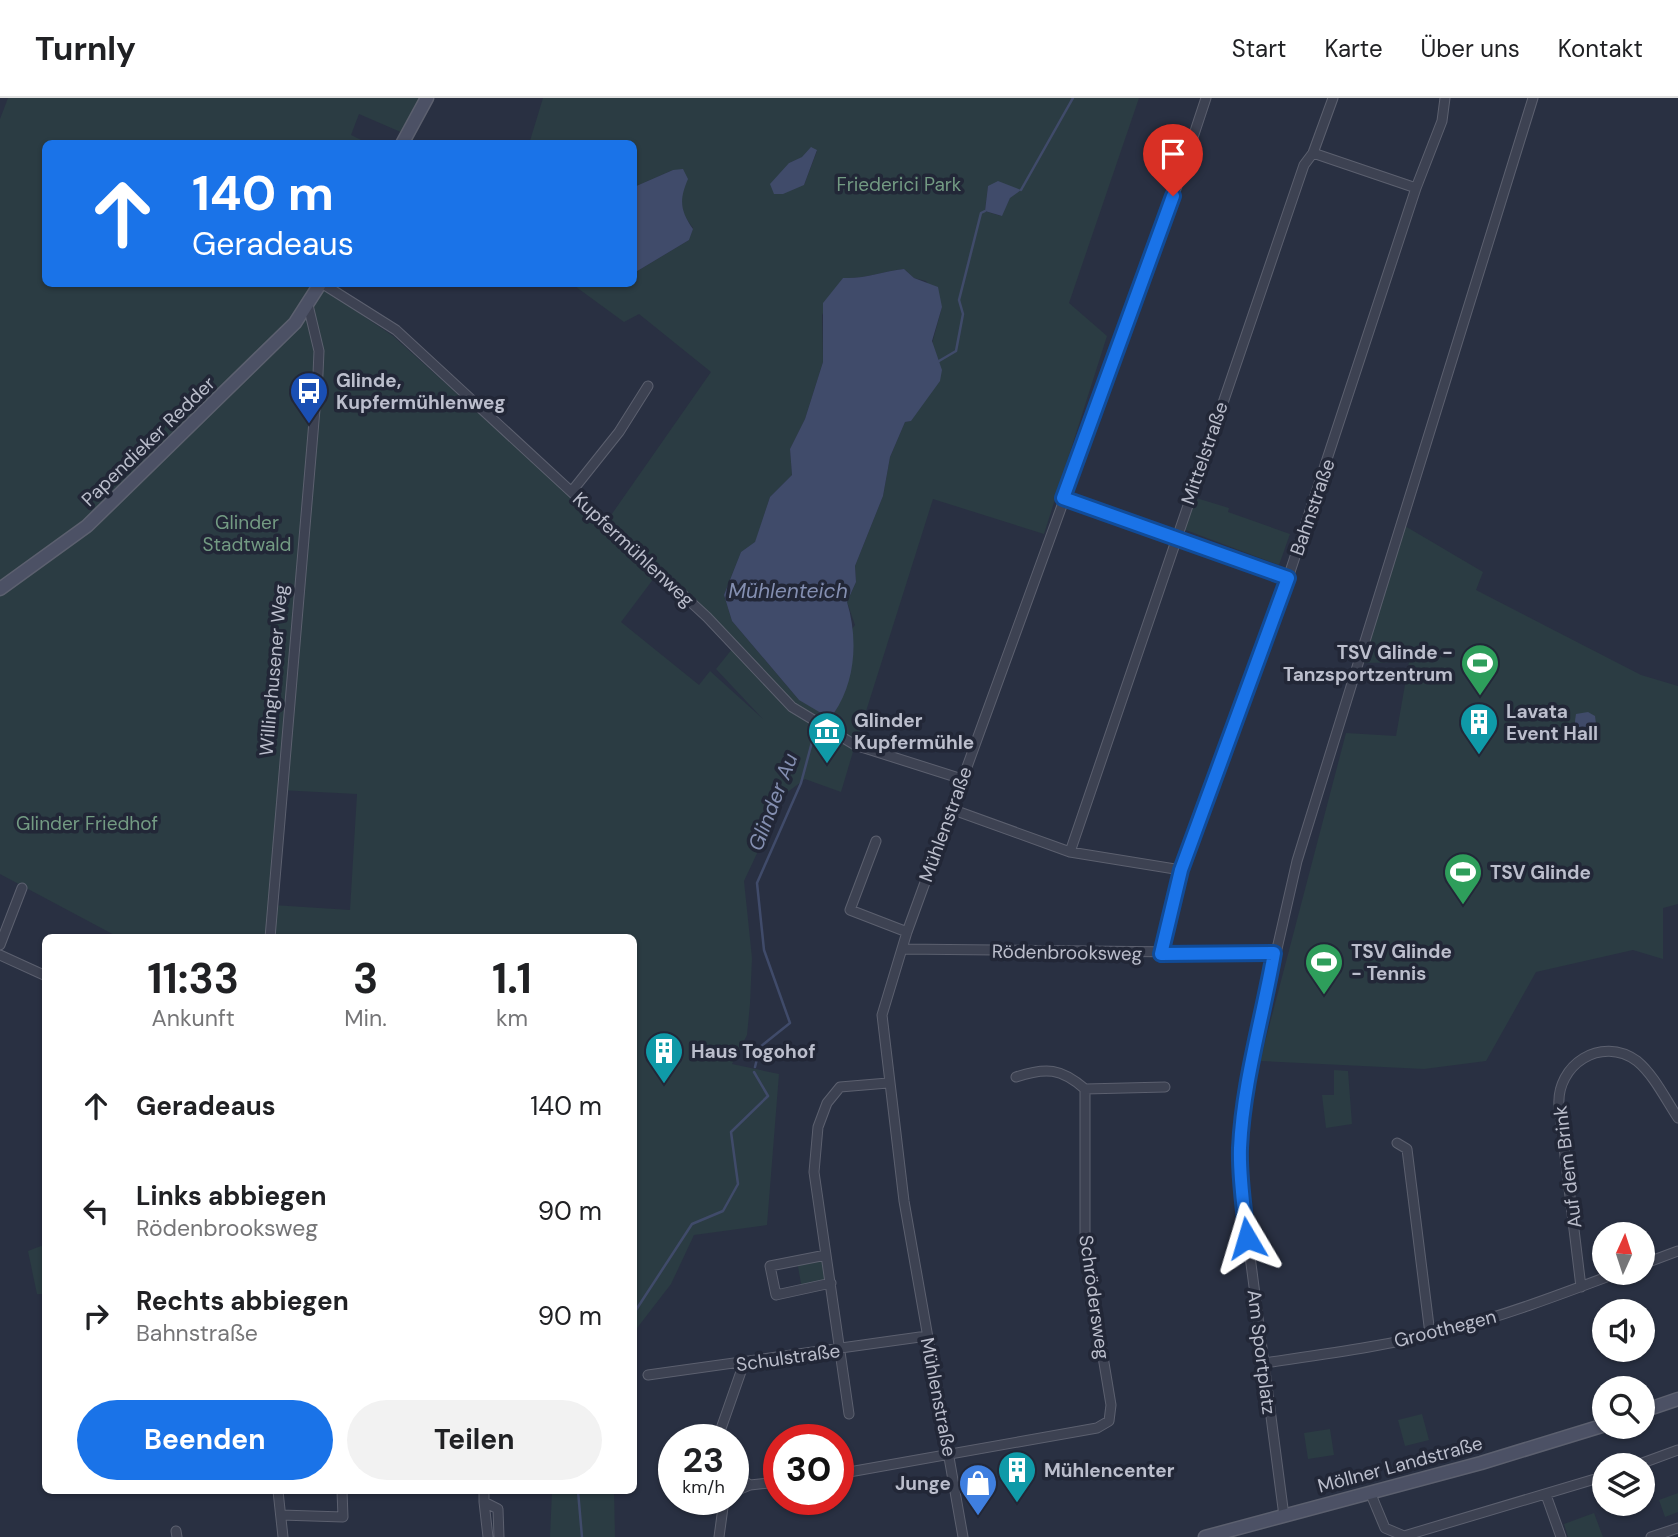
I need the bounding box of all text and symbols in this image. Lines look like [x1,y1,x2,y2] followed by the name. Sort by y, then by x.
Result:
[35,27,136,70] text: Turnly
[1232,33,1286,64] text: Start
[1324,33,1383,64] text: Karte
[1421,33,1520,64] text: Über uns
[1558,33,1643,64] text: Kontakt
[1143,124,1203,196] pin
[1154,135,1192,173] icon: arrive
[192,161,334,225] text: 140 m
[77,168,168,259] icon: ahead
[837,172,962,197] park label: Friederici Park
[192,223,354,265] text: Geradeaus
[336,368,506,415] place label: Glinde, Kupfermühlenweg
[288,370,330,425] bus stop icon: Glinde, Kupfermühlenweg
[76,371,221,512] street label: Papendieker Redder
[1175,398,1234,508] street label: Mittelstraße
[1284,456,1341,559] street label: Bahnstraße
[567,486,700,613] street label: Kupfermühlenweg
[203,510,291,557] park label: Glinder Stadtwald
[728,577,848,605] water label: Mühlenteich
[254,583,293,757] street label: Willinghusener Weg
[1283,640,1453,687] place label: TSV Glinde - Tanzsportzentrum
[1459,642,1501,697] sports icon: TSV Glinde - Tanzsportzentrum
[1506,699,1598,746] place label: Lavata Event Hall
[1458,701,1500,756] building icon: Lavata Event Hall
[854,708,974,755] place label: Glinder Kupfermühle
[806,710,848,765] museum icon: Glinder Kupfermühle
[742,749,804,855] water label: Glinder Au
[913,763,978,885] street label: Mühlenstraße
[16,811,158,836] park label: Glinder Friedhof
[1442,851,1484,906] sports icon: TSV Glinde
[1490,860,1591,885] place label: TSV Glinde
[992,939,1143,966] street label: Rödenbrooksweg
[1351,939,1452,986] place label: TSV Glinde - Tennis
[1303,941,1345,996] sports icon: TSV Glinde - Tennis
[147,951,239,1006] text: 11:33
[353,951,378,1006] text: 3
[492,951,532,1006] text: 1.1
[151,1003,235,1033] text: Ankunft
[344,1003,387,1033] text: Min.
[496,1003,528,1033] text: km
[643,1030,685,1085] building icon: Haus Togohof
[691,1039,816,1064] place label: Haus Togohof
[77,1087,115,1125] icon: ahead
[136,1089,276,1123] text: Geradeaus
[530,1089,602,1123] text: 140 m
[1548,1104,1587,1230] street label: Auf dem Brink
[136,1179,326,1213] text: Links abbiegen
[77,1192,115,1230] icon: left
[538,1194,602,1228] text: 90 m
[1210,1201,1284,1275] position arrow
[136,1213,318,1243] text: Rödenbrooksweg
[1592,1222,1656,1284] north arrow
[1592,1222,1655,1516] map controls
[1073,1233,1116,1361] street label: Schrödersweg
[136,1284,349,1318] text: Rechts abbiegen
[1241,1288,1282,1416] street label: Am Sportplatz
[77,1297,115,1335] icon: right
[538,1299,602,1333] text: 90 m
[1592,1299,1655,1362] button: sound
[1392,1304,1499,1353] street label: Groothegen
[136,1318,258,1348] text: Bahnstraße
[915,1335,962,1459] street label: Mühlenstraße
[734,1338,842,1377] street label: Schulstraße
[1592,1376,1655,1439] button: search
[77,1400,333,1480] button: Beenden
[347,1400,602,1480] button: Teilen
[763,1424,854,1515] speed limit sign: 30
[1315,1430,1485,1499] street label: Möllner Landstraße
[683,1437,724,1483] text: 23
[996,1449,1038,1504] building icon: Mühlencenter
[1592,1453,1655,1516] button: layers
[1044,1458,1175,1483] place label: Mühlencenter
[957,1462,999,1517] shop icon: Junge
[895,1471,951,1496] place label: Junge
[682,1475,725,1499] text: km/h

